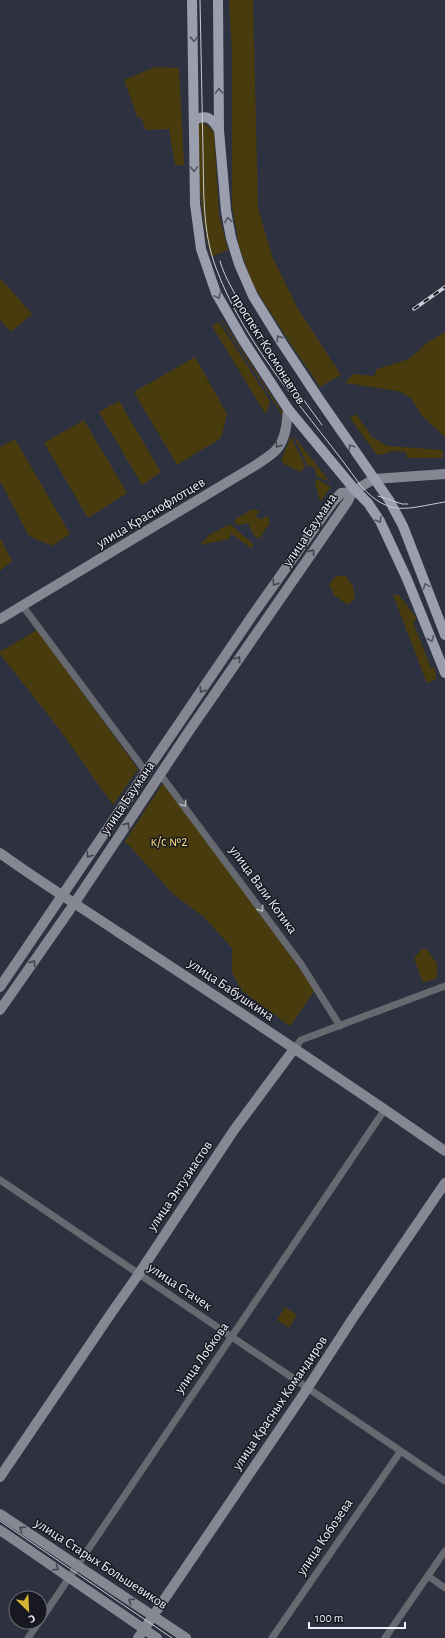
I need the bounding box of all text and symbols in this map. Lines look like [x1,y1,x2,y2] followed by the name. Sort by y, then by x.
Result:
[189,36,198,42] one-way arrow
[215,88,223,94] one-way arrow
[190,166,199,172] one-way arrow
[224,217,232,224] one-way arrow
[213,291,221,299] one-way arrow
[228,291,308,407] street label: проспект Космонавтов
[277,336,284,343] one-way arrow
[276,441,283,448] one-way arrow
[349,444,356,451] one-way arrow
[93,475,208,551] street label: улица Краснофлотцев
[280,491,340,570] street label: улица Баумана
[374,516,382,523] one-way arrow
[307,549,315,556] one-way arrow
[273,578,280,585] one-way arrow
[422,582,430,589] one-way arrow
[427,636,435,643] one-way arrow
[233,656,241,663] one-way arrow
[199,686,207,693] one-way arrow
[98,759,158,838] street label: улица Баумана
[179,800,186,807] one-way arrow
[122,822,129,829] one-way arrow
[150,835,188,849] park label: к/с №2
[226,842,300,937] street label: улица Вали Котика
[86,851,94,858] one-way arrow
[256,905,263,912] one-way arrow
[185,956,277,1024] street label: улица Бабушкина
[28,961,35,968] one-way arrow
[144,1139,215,1234] street label: улица Энтузиастов
[145,1260,215,1314] street label: улица Стачек
[172,1319,232,1397] street label: улица Лобкова
[229,1333,330,1473] street label: улица Красных Командиров
[294,1496,356,1579] street label: улица Кобозева
[31,1515,170,1612] street label: улица Старых Большевиков
[19,1526,26,1534] one-way arrow
[51,1563,58,1570] one-way arrow
[8,1590,48,1630] north arrow
[128,1598,135,1605] one-way arrow
[309,1604,405,1630] scale bar
[27,1612,37,1625] text: С
[315,1612,343,1624] text: 100 m

